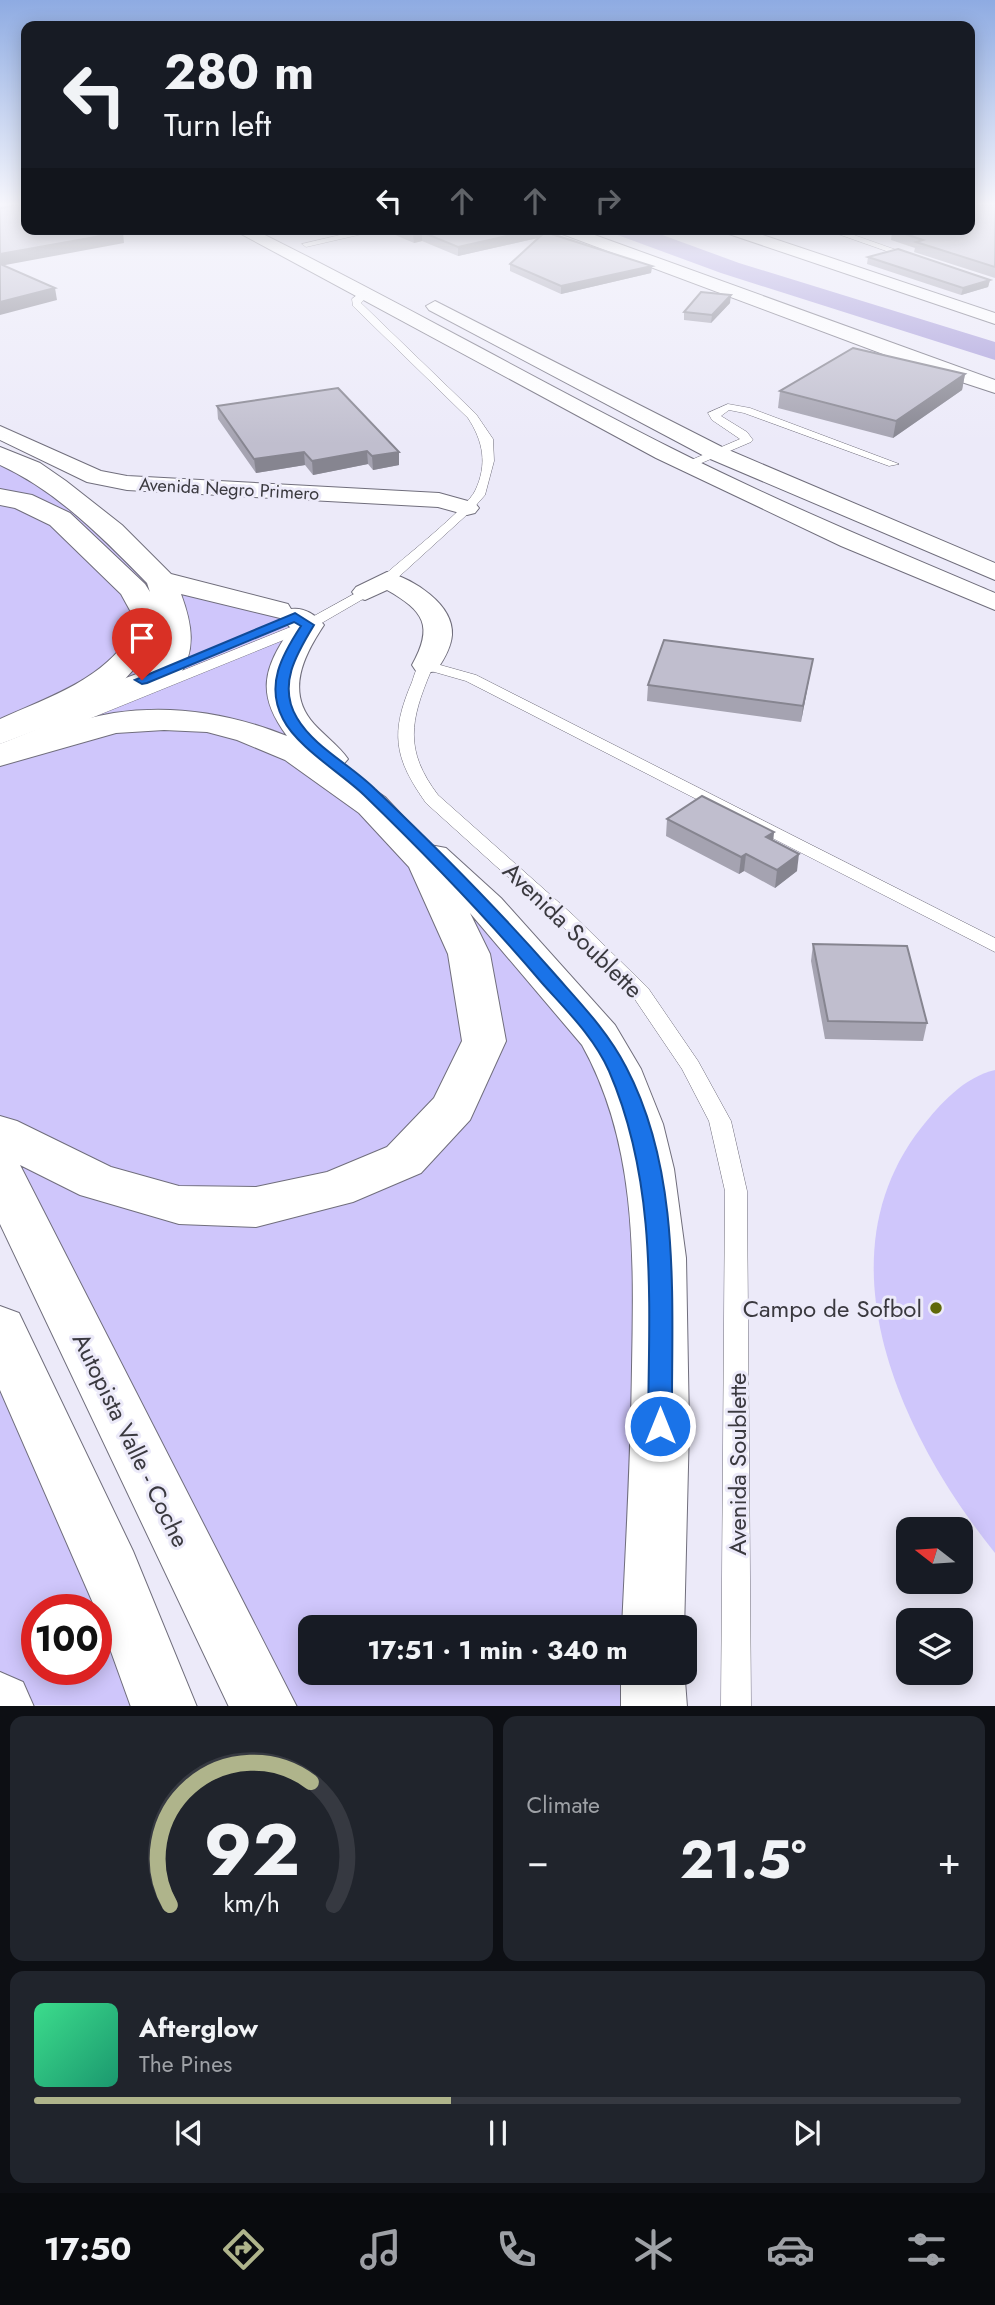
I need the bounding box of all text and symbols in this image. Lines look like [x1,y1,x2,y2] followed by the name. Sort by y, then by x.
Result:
[164,37,314,107] text: 280 m
[49,49,140,140] icon: left
[164,102,271,148] text: Turn left
[370,182,408,220] icon: left
[443,182,481,220] icon: ahead
[516,182,554,220] icon: ahead
[589,182,627,220] icon: right
[138,471,320,507] street label: Avenida Negro Primero
[112,608,172,680] pin
[123,619,161,657] icon: arrive
[495,854,651,1006] street label: Avenida Soublette
[743,1291,922,1326] place label: Campo de Sofbol
[928,1300,944,1316] marker: Campo de Sofbol
[64,1327,198,1553] street label: Autopista Valle - Coche
[720,1373,755,1555] street label: Avenida Soublette
[623,1389,697,1463] position arrow
[896,1517,973,1594] north arrow
[896,1517,973,1685] map controls
[21,1594,112,1685] speed limit sign: 100
[896,1608,973,1685] button: layers
[367,1631,628,1669] text: 17:51 · 1 min · 340 m
[527,1788,600,1822] text: Climate
[203,1797,299,1902] text: 92
[680,1822,806,1898] text: 21.5°
[527,1833,549,1888] text: −
[938,1833,961,1888] text: +
[223,1884,280,1920] text: km/h
[139,2009,258,2047] text: Afterglow
[139,2047,232,2081] text: The Pines
[170,2114,208,2152] icon: previous
[479,2114,517,2152] icon: pause
[788,2114,826,2152] icon: next
[219,2225,268,2274] icon: directions
[356,2225,405,2274] icon: music
[492,2225,541,2274] icon: phone
[629,2225,678,2274] icon: climate
[766,2225,815,2274] icon: car
[902,2225,951,2274] icon: filters
[44,2226,132,2272] text: 17:50

